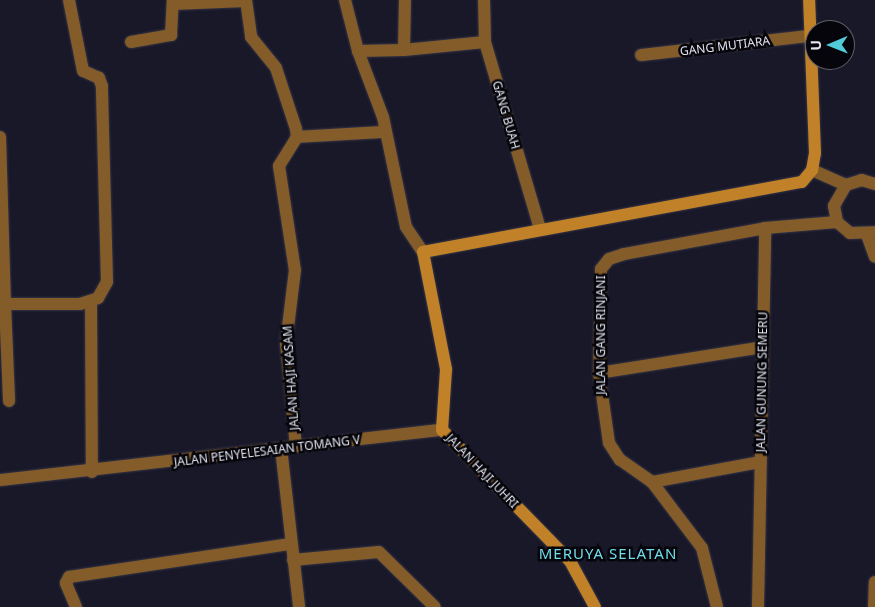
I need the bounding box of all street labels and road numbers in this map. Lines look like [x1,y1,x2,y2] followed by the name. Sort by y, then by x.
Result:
[679,33,771,59] street label: GANG MUTIARA
[489,79,523,151] street label: GANG BUAH
[594,275,608,395] street label: JALAN GANG RINJANI
[754,312,770,452] street label: JALAN GUNUNG SEMERU
[280,325,302,431] street label: JALAN HAJI KASAM
[443,431,521,511] street label: JALAN HAJI JUHRI
[173,432,361,470] street label: JALAN PENYELESAIAN TOMANG V

